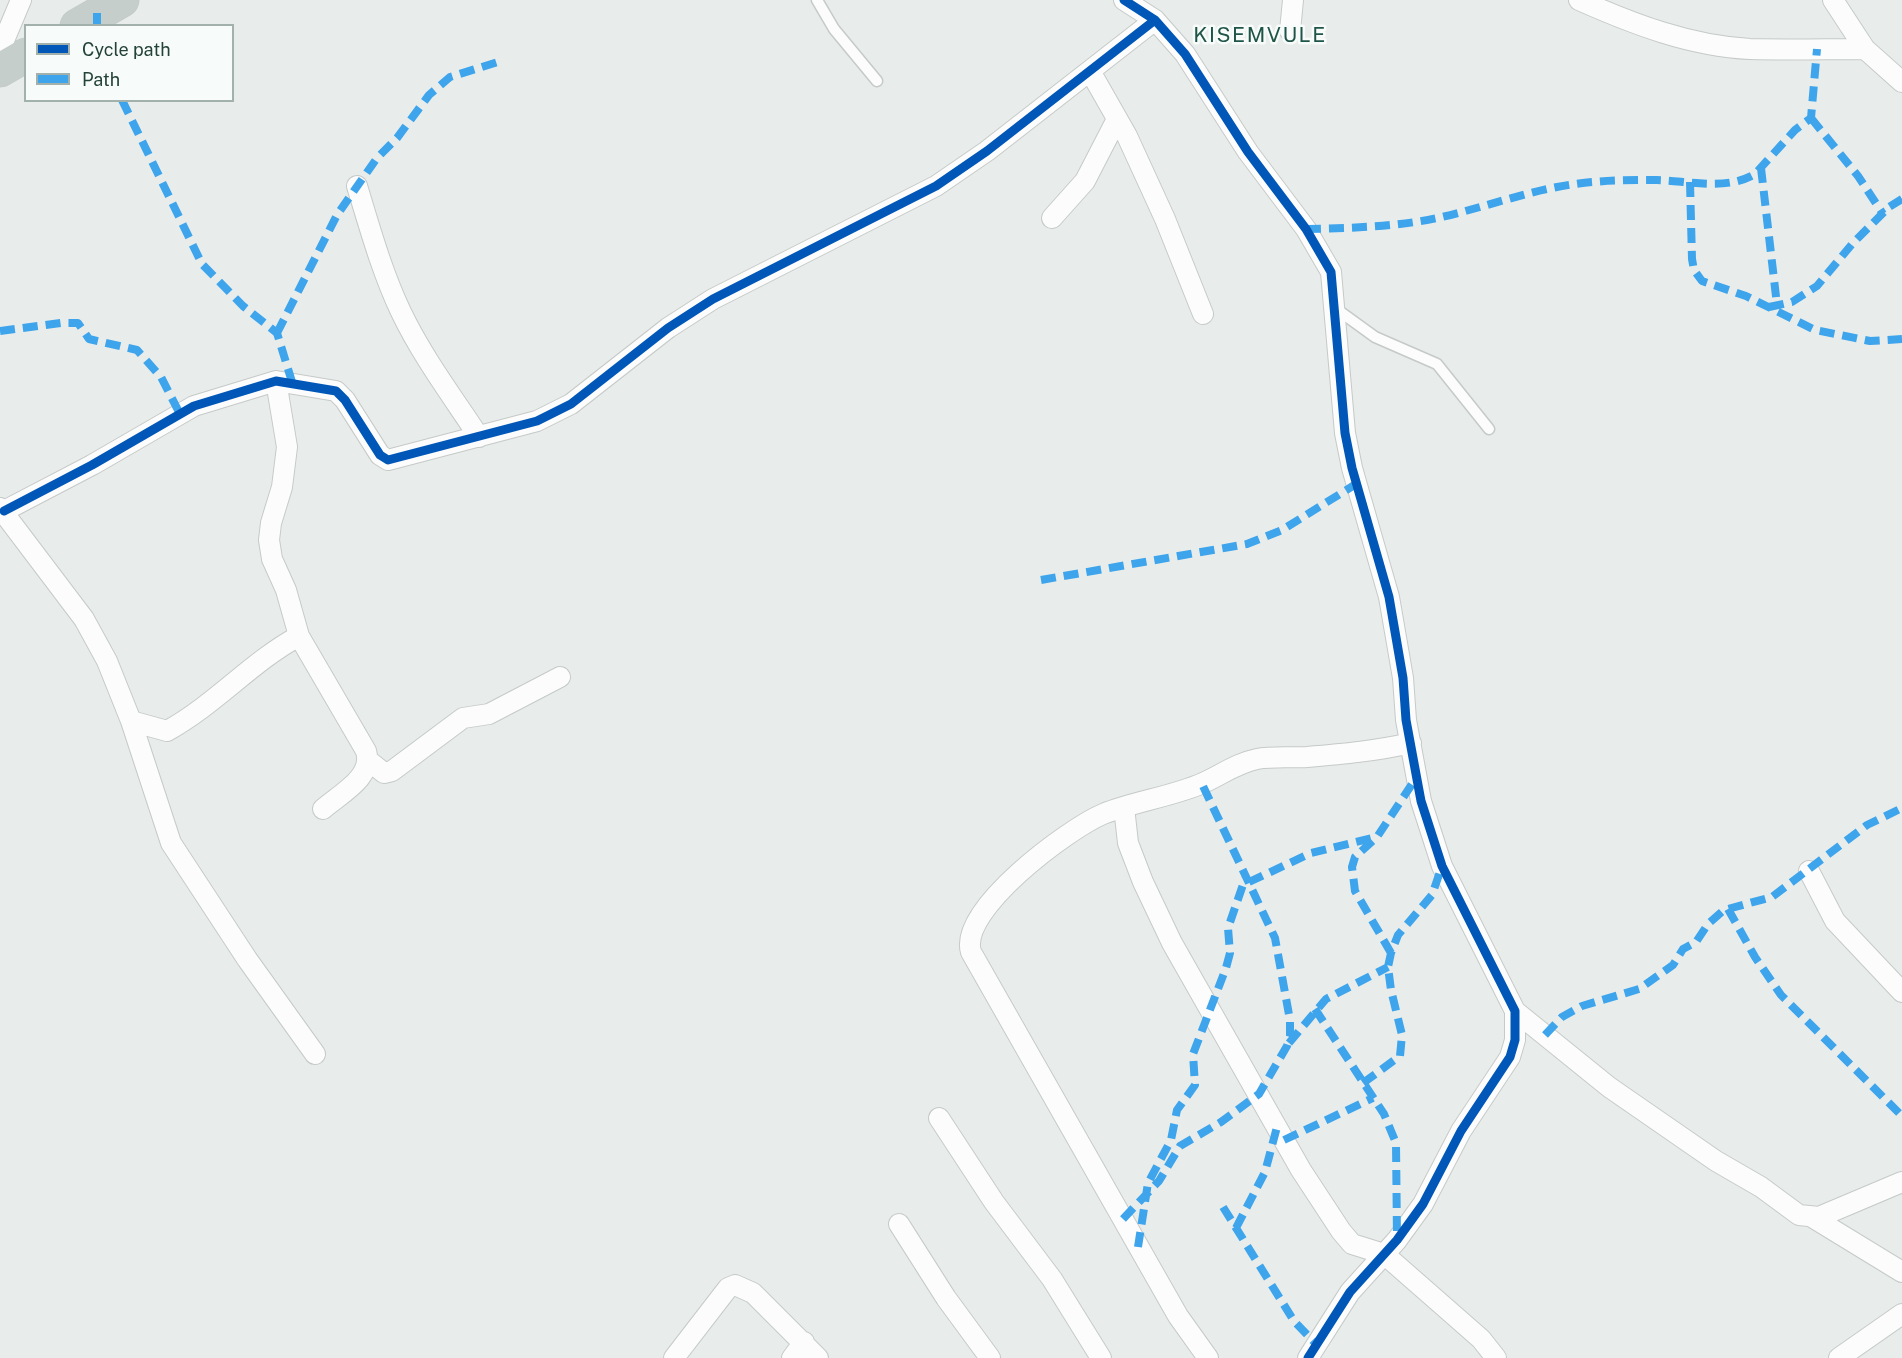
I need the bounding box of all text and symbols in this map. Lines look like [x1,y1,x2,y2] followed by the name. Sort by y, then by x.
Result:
[1193,23,1327,49] district label: KISEMVULE
[24,24,234,102] legend
[82,39,171,60] text: Cycle path
[82,69,120,90] text: Path

